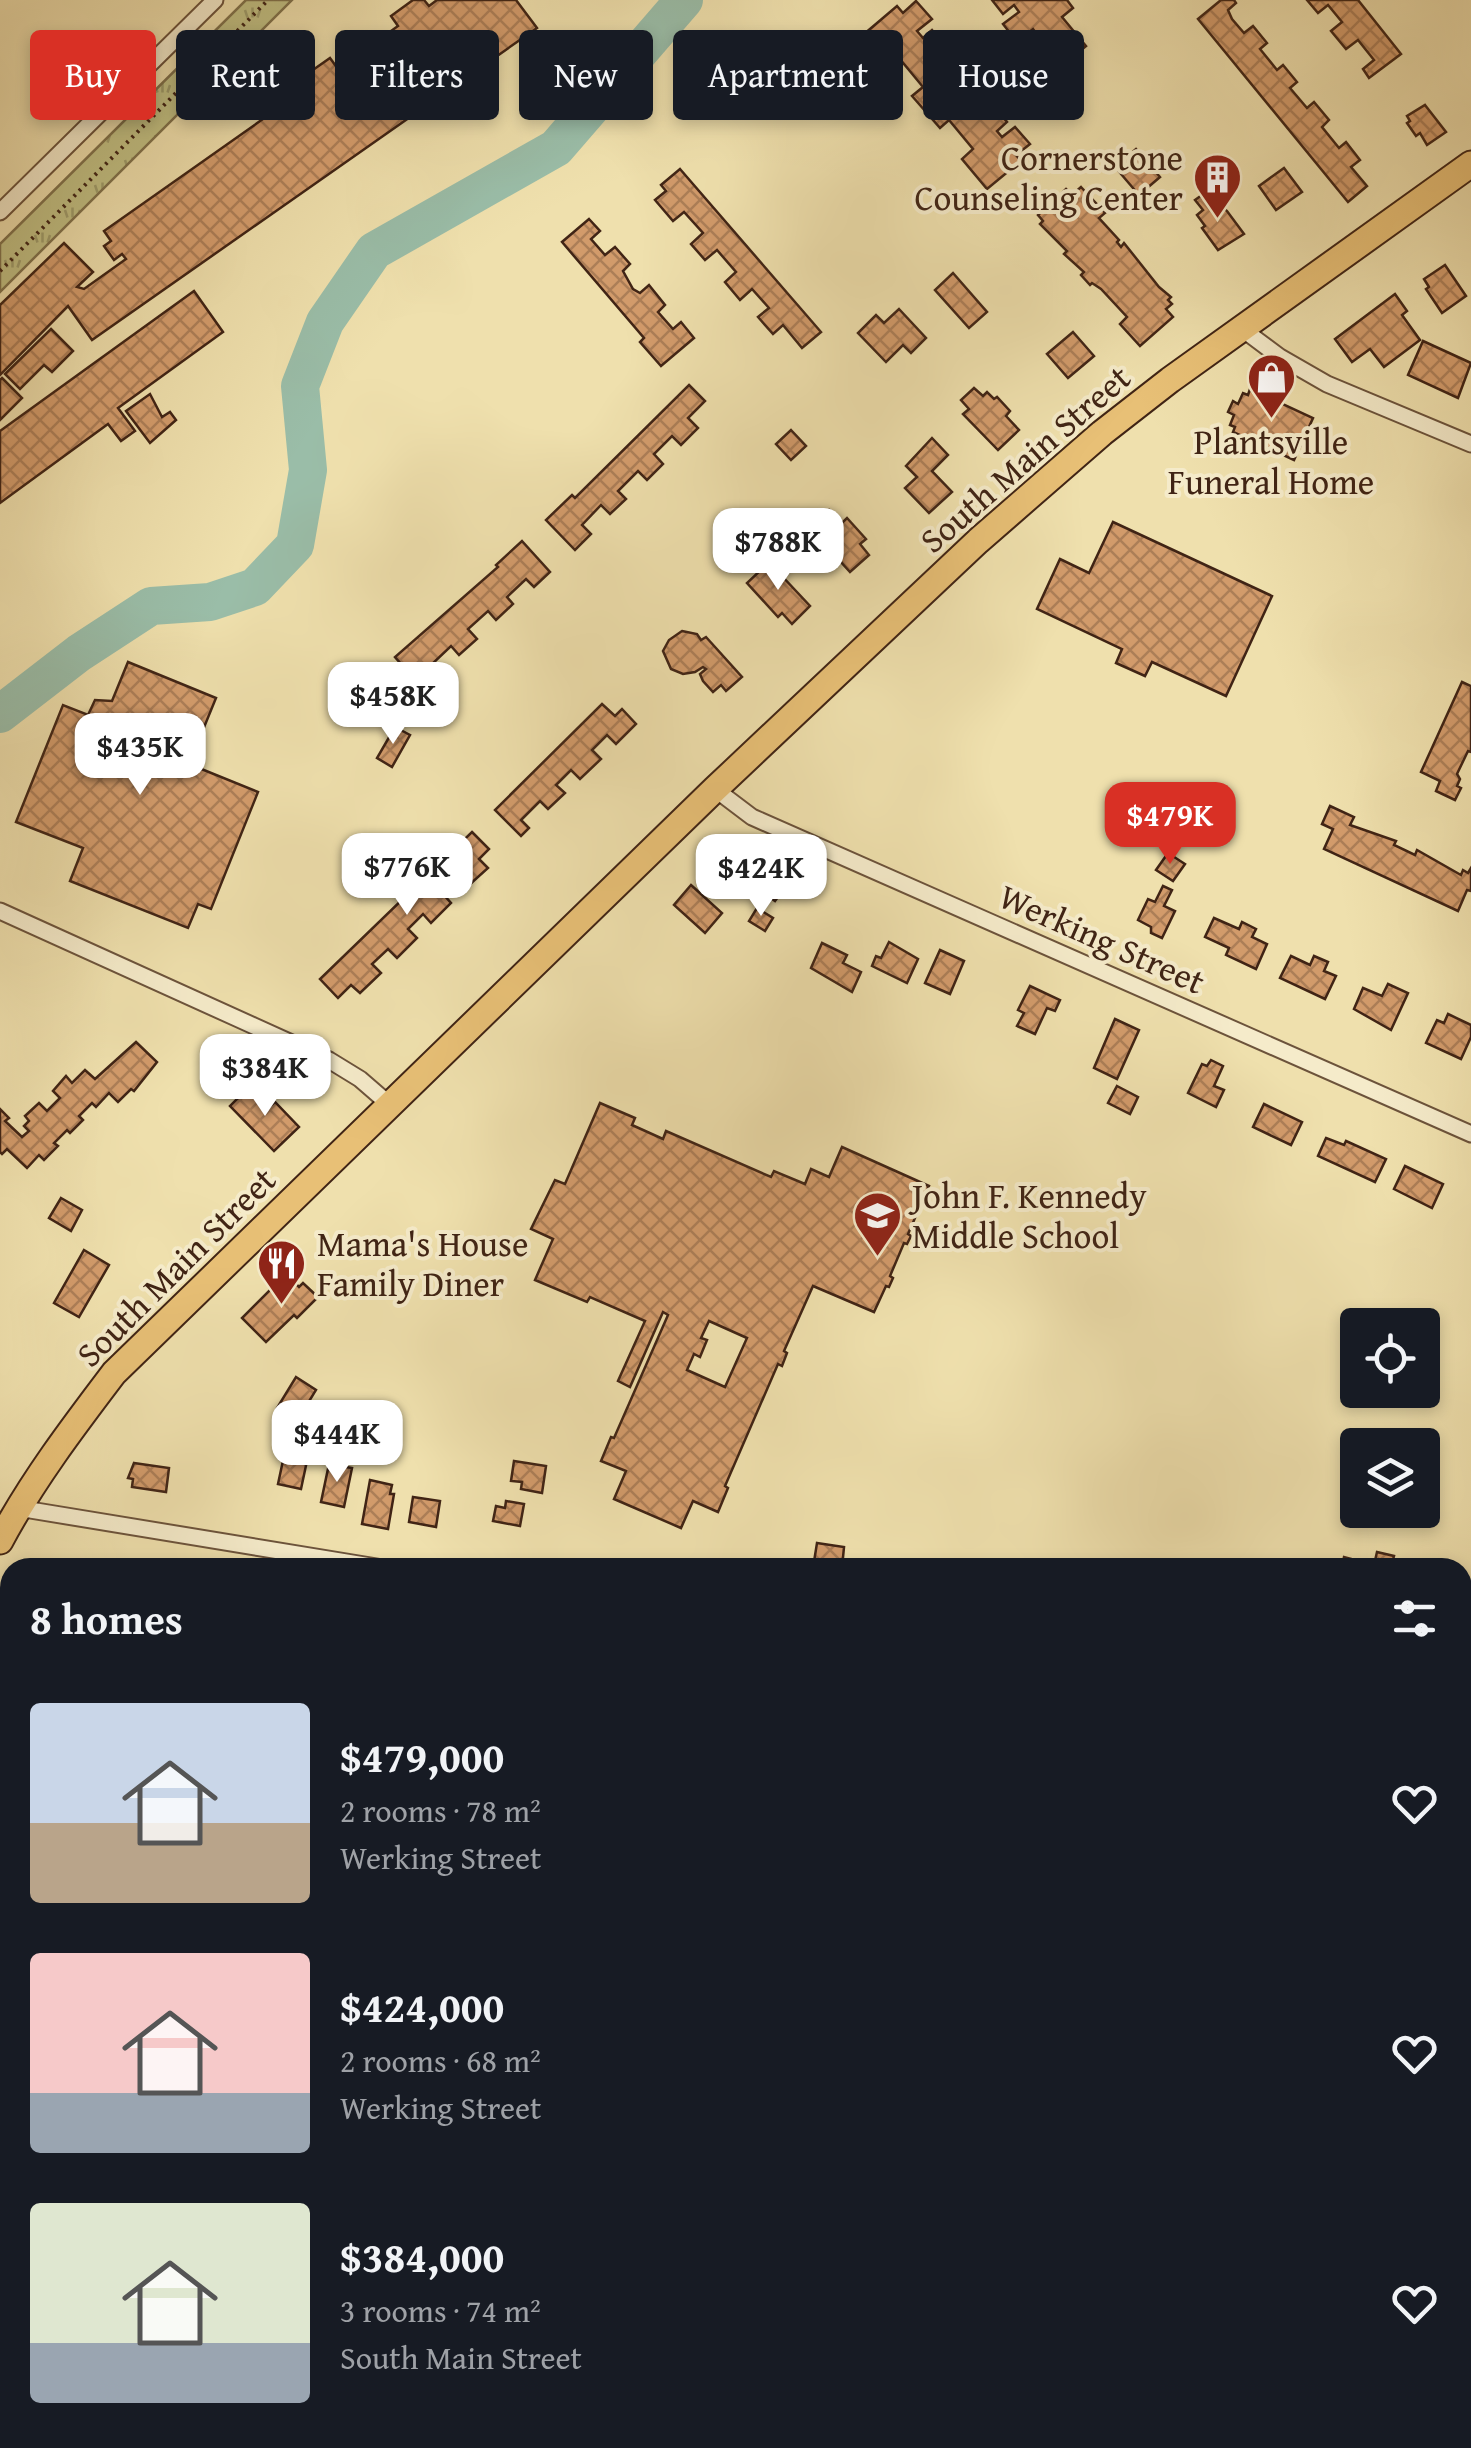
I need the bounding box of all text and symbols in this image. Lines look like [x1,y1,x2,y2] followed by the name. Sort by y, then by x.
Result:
[30,30,156,120] chip: Buy
[176,30,315,120] chip: Rent
[335,30,499,120] chip: Filters
[519,30,653,120] chip: New
[673,30,903,120] chip: Apartment
[923,30,1084,120] chip: House
[914,132,1183,223] place label: Cornerstone Counseling Center
[1192,152,1244,220] building icon: Cornerstone Counseling Center
[1245,352,1297,420] shop icon: Plantsville Funeral Home
[908,353,1141,565] street label: South Main Street
[1168,416,1374,507] place label: Plantsville Funeral Home
[708,508,848,593] pin: $788K
[735,517,821,564] text: $788K
[323,662,463,747] pin: $458K
[350,671,436,718] text: $458K
[70,713,210,798] pin: $435K
[97,722,183,769] text: $435K
[1100,782,1240,867] pin: $479K
[1127,791,1213,838] text: $479K
[337,833,477,918] pin: $776K
[691,834,831,919] pin: $424K
[364,842,450,889] text: $776K
[718,843,804,890] text: $424K
[991,870,1213,1007] street label: Werking Street
[195,1034,335,1119] pin: $384K
[222,1043,308,1090] text: $384K
[64,1155,287,1378] street label: South Main Street
[908,1170,1147,1261] place label: John F. Kennedy Middle School
[851,1190,903,1258] school or university icon: John F. Kennedy Middle School
[317,1218,528,1309] place label: Mama's House Family Diner
[256,1238,308,1306] restaurant icon: Mama's House Family Diner
[1340,1308,1440,1528] map controls
[1340,1308,1440,1408] button: locate
[267,1400,407,1485] pin: $444K
[294,1409,380,1456] text: $444K
[1340,1428,1440,1528] button: layers
[30,1588,183,1649] text: 8 homes
[1387,1591,1442,1646] icon: filters
[340,1726,504,1787] text: $479,000
[110,1743,230,1863] icon: home
[1387,1776,1442,1831] icon: heart
[340,1787,541,1834] text: 2 rooms · 78 m²
[340,1834,541,1881] text: Werking Street
[340,1976,504,2037] text: $424,000
[110,1993,230,2113] icon: home
[1387,2026,1442,2081] icon: heart
[340,2037,541,2084] text: 2 rooms · 68 m²
[340,2084,541,2131] text: Werking Street
[340,2226,504,2287] text: $384,000
[110,2243,230,2363] icon: home
[1387,2276,1442,2331] icon: heart
[340,2287,541,2334] text: 3 rooms · 74 m²
[340,2334,582,2381] text: South Main Street

